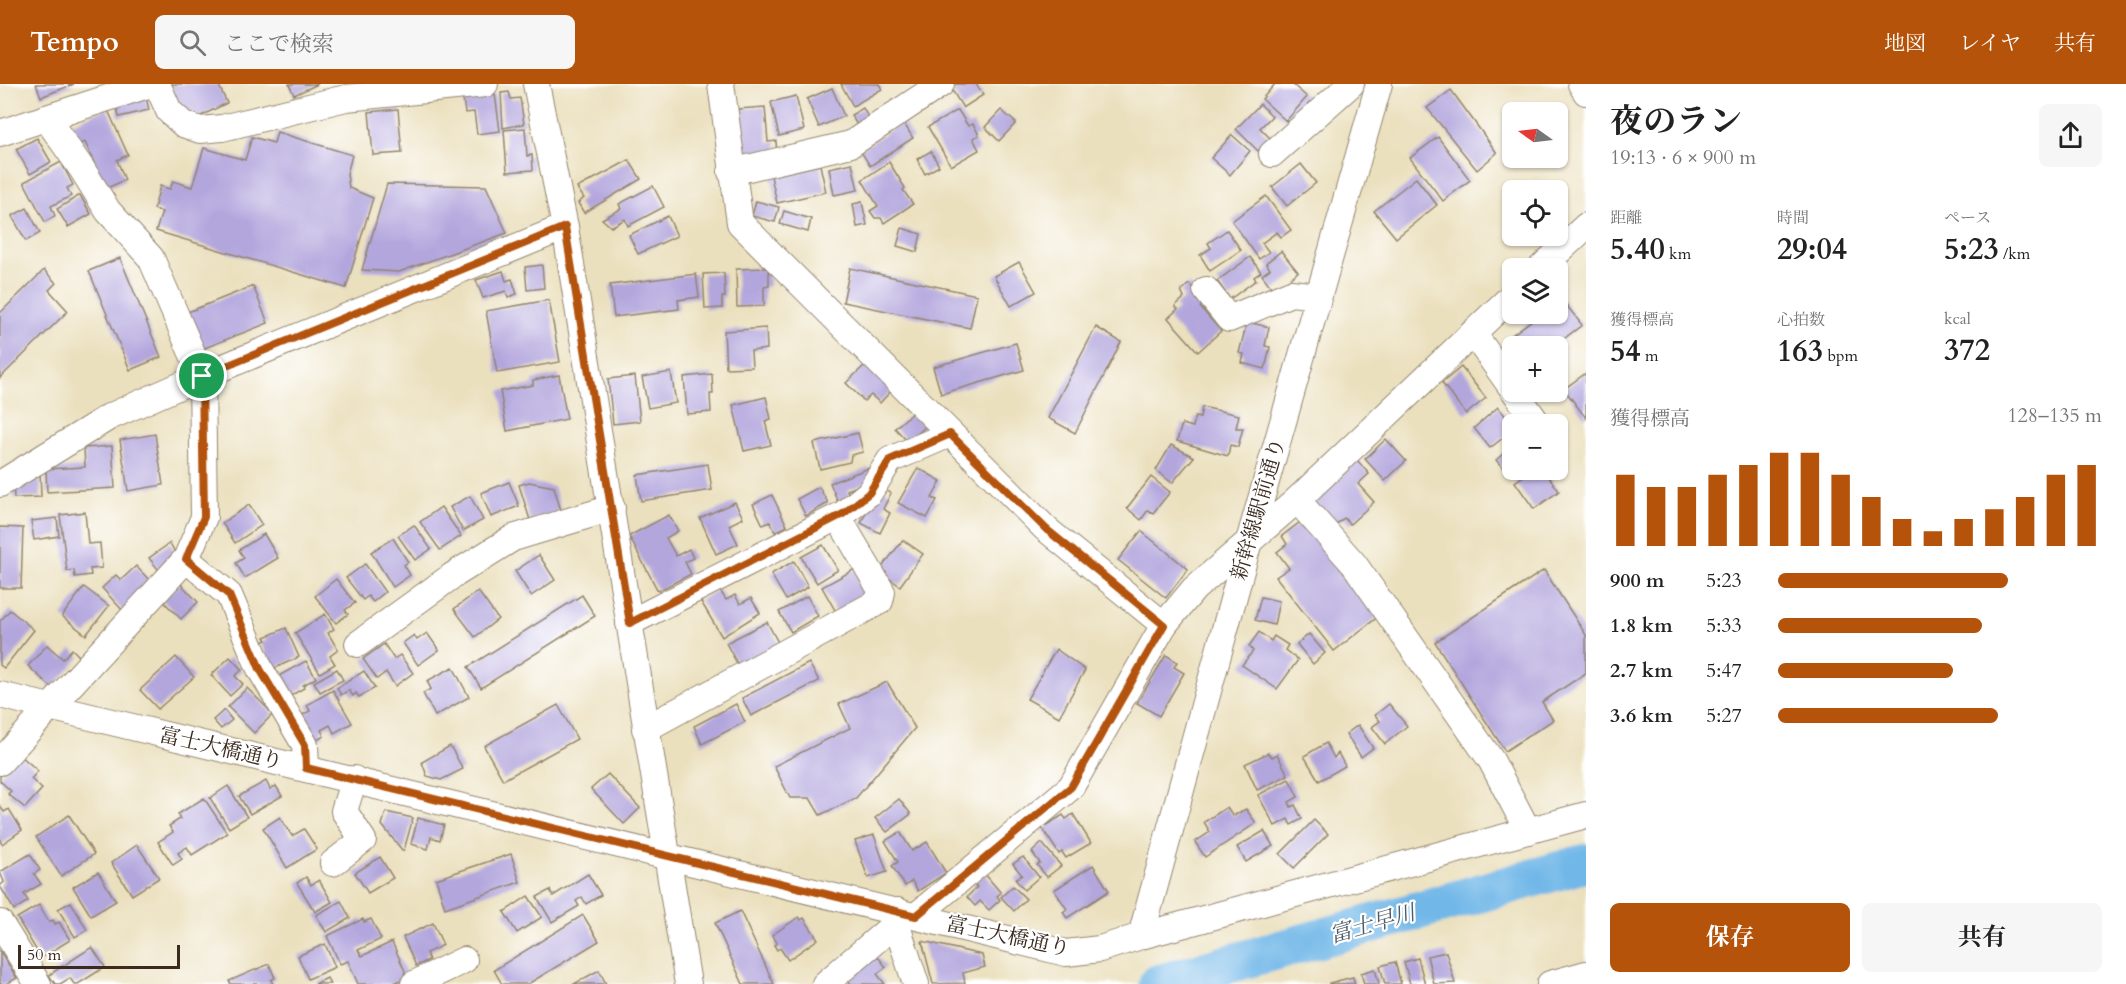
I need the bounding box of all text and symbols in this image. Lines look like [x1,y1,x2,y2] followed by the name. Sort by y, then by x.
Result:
[155,15,575,69] search box
[30,23,119,61] text: Tempo
[176,26,209,59] icon: search
[224,29,334,59] text: ここで検索
[1884,29,1926,58] text: 地図
[1959,29,2021,58] text: レイヤ
[2054,29,2096,58] text: 共有
[1610,99,1742,144] text: 夜のラン
[1502,102,1568,168] north arrow
[1502,102,1568,480] map controls
[2039,104,2102,167] button: share
[1610,144,1756,171] text: 19:13 · 6 × 900 m
[1502,180,1568,246] button: locate
[1610,207,1642,229] text: 距離
[1777,207,1809,229] text: 時間
[1944,207,1991,229] text: ペース
[1610,229,1665,270] text: 5.40
[1777,229,1847,270] text: 29:04
[1944,229,1999,270] text: 5:23
[1665,243,1691,265] text: km
[1999,243,2030,265] text: /km
[1502,258,1568,324] button: layers
[1944,308,1971,330] text: kcal
[1610,309,1674,331] text: 獲得標高
[1777,309,1825,331] text: 心拍数
[1944,330,1990,371] text: 372
[1610,331,1641,372] text: 54
[1777,331,1823,372] text: 163
[1502,336,1568,402] button: +
[1641,345,1659,367] text: m
[1823,345,1858,367] text: bpm
[176,350,227,401] pin
[185,359,218,392] icon: arrive
[2007,402,2102,429] text: 128–135 m
[1610,405,1690,432] text: 獲得標高
[1502,414,1568,480] button: −
[1224,434,1293,584] street label: 新幹線駅前通り
[1610,567,1665,594] text: 900 m
[1706,567,1742,594] text: 5:23
[1610,612,1673,639] text: 1.8 km
[1706,612,1742,639] text: 5:33
[1610,657,1673,684] text: 2.7 km
[1706,657,1742,684] text: 5:47
[1610,702,1673,729] text: 3.6 km
[1706,702,1742,729] text: 5:27
[156,720,286,777] street label: 富士大橋通り
[1326,897,1421,951] water label: 富士早川
[1610,903,1850,972] button: 保存
[1862,903,2102,972] button: 共有
[943,909,1073,964] street label: 富士大橋通り
[18,942,180,970] scale bar
[27,944,61,966] text: 50 m

